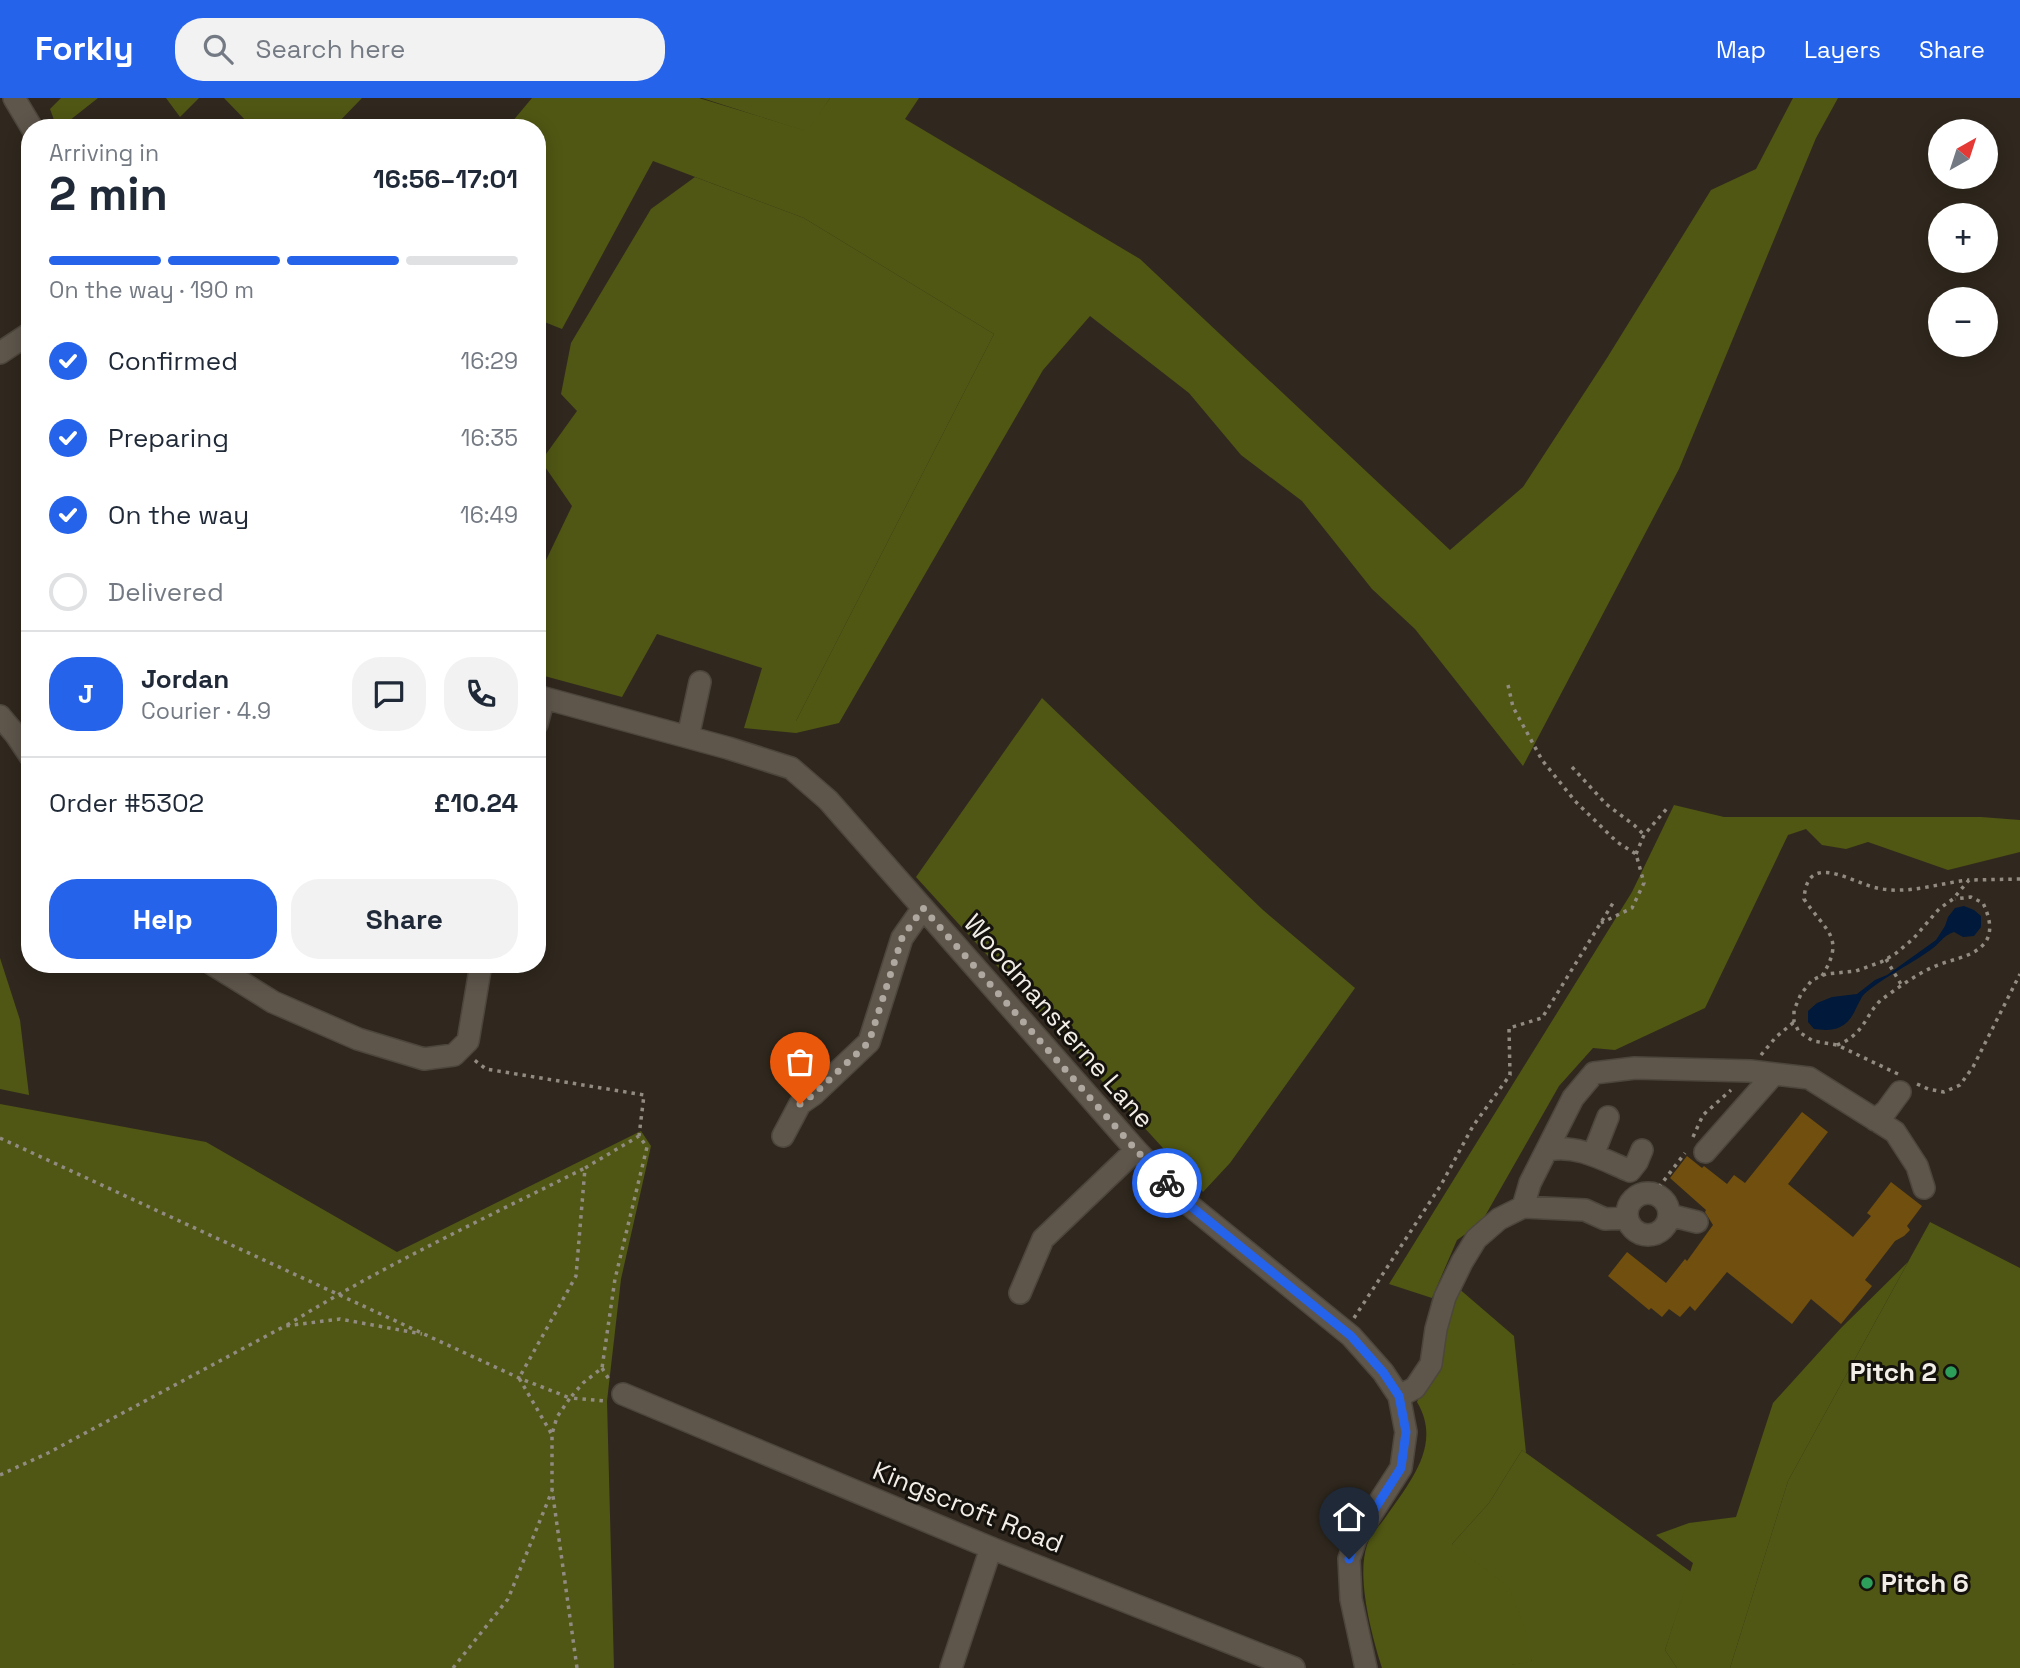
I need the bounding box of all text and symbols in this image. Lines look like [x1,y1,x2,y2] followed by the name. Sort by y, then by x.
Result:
[175,18,665,81] search box
[35,28,133,70] text: Forkly
[199,30,237,68] icon: search
[255,32,405,66] text: Search here
[1716,34,1766,65] text: Map
[1804,34,1881,65] text: Layers
[1919,34,1985,65] text: Share
[1928,119,1998,189] north arrow
[1928,119,1998,357] map controls
[49,138,159,168] text: Arriving in
[373,162,518,196] text: 16:56–17:01
[49,165,168,223] text: 2 min
[1928,203,1998,273] button: +
[49,275,254,305] text: On the way · 190 m
[1928,287,1998,357] button: −
[49,342,87,380] icon: check
[108,344,238,378] text: Confirmed
[461,346,518,376] text: 16:29
[49,419,87,457] icon: check
[108,421,229,455] text: Preparing
[461,423,518,453] text: 16:35
[49,496,87,534] icon: check
[108,498,249,532] text: On the way
[460,500,518,530] text: 16:49
[108,575,224,609] text: Delivered
[352,657,426,731] button: chat
[444,657,518,731] button: phone
[141,662,229,696] text: Jordan
[78,677,94,711] text: J
[141,696,271,726] text: Courier · 4.9
[49,786,204,820] text: Order #5302
[434,786,518,820] text: £10.24
[49,879,277,959] button: Help
[291,879,518,959] button: Share
[957,907,1161,1135] street label: Woodmansterne Lane
[770,1032,830,1104] pin
[781,1043,819,1081] icon: bag
[1132,1148,1202,1218] courier
[1148,1164,1186,1202] icon: bike
[1850,1355,1937,1389] place label: Pitch 2
[1943,1364,1959,1380] marker: Pitch 2
[868,1453,1068,1561] street label: Kingscroft Road
[1319,1487,1379,1559] pin
[1330,1498,1368,1536] icon: home
[1881,1566,1969,1600] place label: Pitch 6
[1859,1575,1875,1591] marker: Pitch 6

